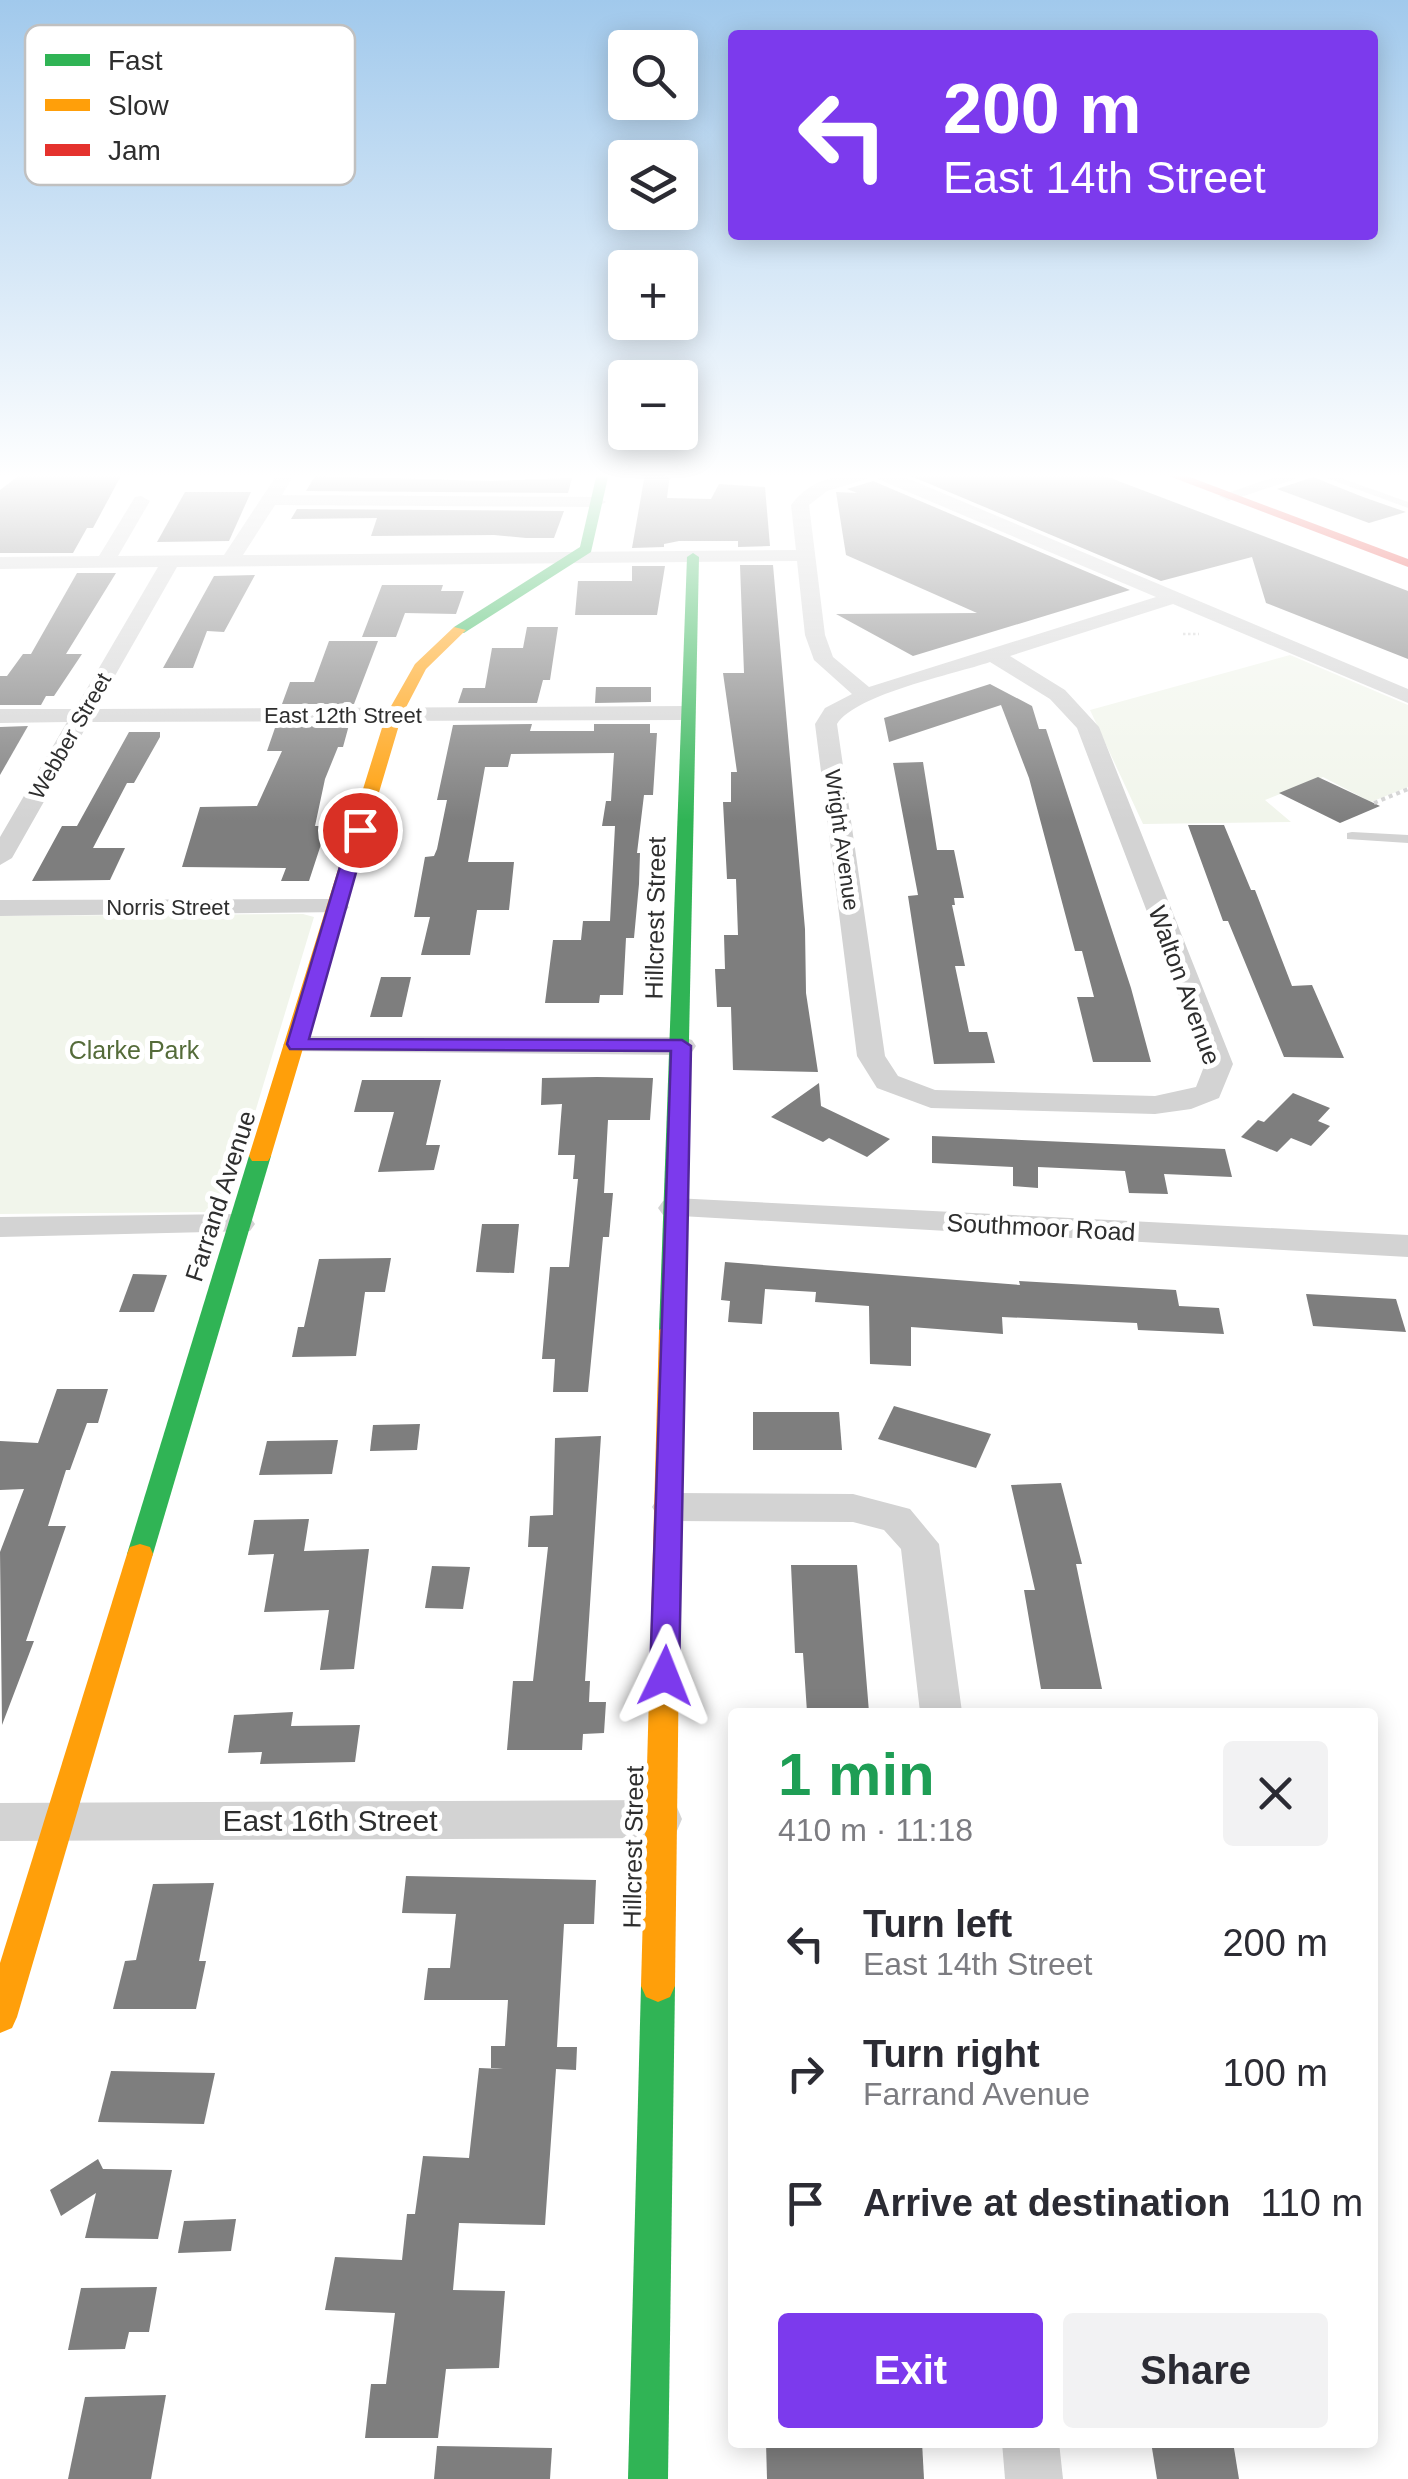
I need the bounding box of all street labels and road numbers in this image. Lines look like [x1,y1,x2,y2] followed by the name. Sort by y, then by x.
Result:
[24,668,116,804] street label: Webber Street
[264,703,422,728] street label: East 12th Street
[820,768,864,912] street label: Wright Avenue
[640,836,670,1000] street label: Hillcrest Street
[106,895,230,920] street label: Norris Street
[1143,902,1227,1068] street label: Walton Avenue
[179,1107,261,1285] street label: Farrand Avenue
[946,1208,1136,1246] street label: Southmoor Road
[618,1765,648,1929] street label: Hillcrest Street
[222,1804,438,1837] street label: East 16th Street

